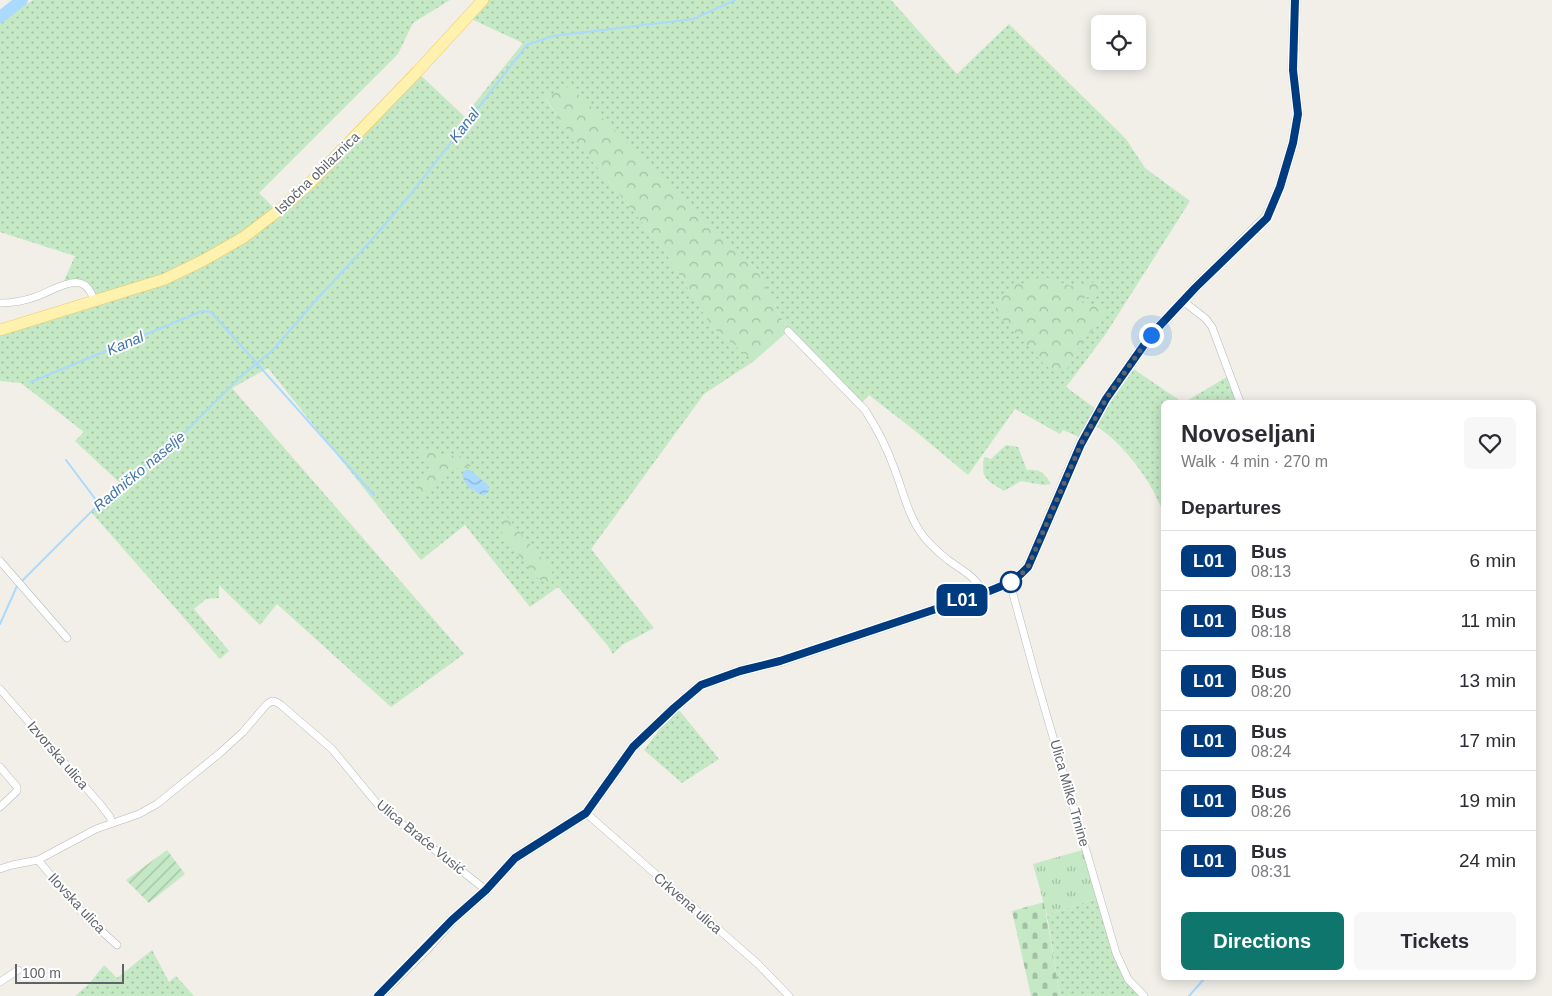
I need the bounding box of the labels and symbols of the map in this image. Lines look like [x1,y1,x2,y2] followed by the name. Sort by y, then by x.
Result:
[445,104,483,145] water label: Kanal
[271,128,363,217] street label: Istočna obilaznica
[1139,323,1164,348] your location
[104,327,147,358] water label: Kanal
[90,428,188,514] water label: Radničko naselje
[1000,571,1022,593] unlabelled marker
[933,584,991,616] line badge: L01
[24,718,92,792] street label: Izvorska ulica
[1047,738,1093,849] street label: Ulica Milke Trnine
[374,796,468,878] street label: Ulica Braće Vusić
[651,869,725,937] street label: Crkvena ulica
[45,870,109,936] street label: Ilovska ulica
[15,961,124,984] scale bar

